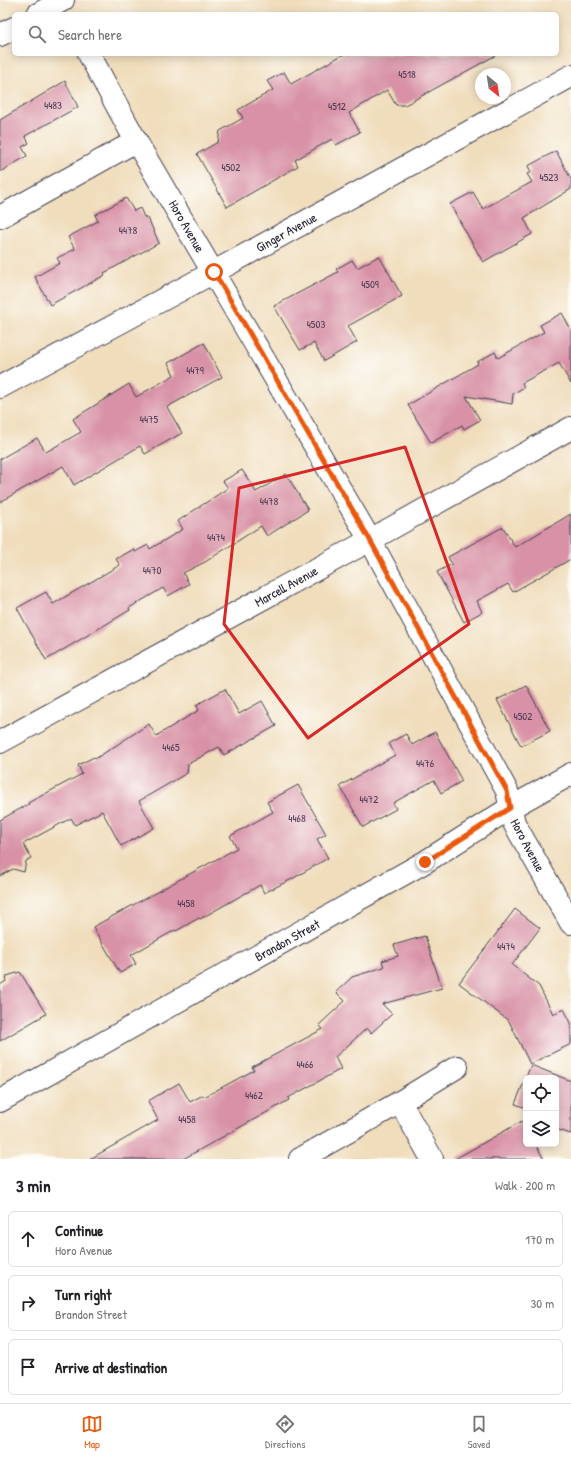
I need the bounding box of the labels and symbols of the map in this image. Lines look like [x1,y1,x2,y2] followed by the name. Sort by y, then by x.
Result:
[398,67,416,81] house number: 4518
[475,68,511,104] north arrow
[44,98,62,112] house number: 4483
[328,99,346,113] house number: 4512
[222,160,240,174] house number: 4502
[540,170,558,184] house number: 4523
[165,197,209,255] street label: Horo Avenue
[252,208,320,256] street label: Ginger Avenue
[119,223,137,237] house number: 4478
[205,263,223,281] route start
[361,277,379,291] house number: 4509
[307,317,325,331] house number: 4503
[186,363,204,377] house number: 4479
[140,412,159,426] house number: 4475
[260,494,278,508] house number: 4478
[207,530,225,544] house number: 4474
[251,561,321,611] street label: Marcell Avenue
[143,563,161,577] house number: 4470
[514,709,532,723] house number: 4502
[162,740,180,754] house number: 4465
[416,756,435,770] house number: 4476
[360,792,378,806] house number: 4472
[288,811,306,825] house number: 4468
[507,815,549,875] street label: Horo Avenue
[416,853,434,871] route end
[177,896,195,910] house number: 4458
[251,914,323,965] street label: Brandon Street
[497,939,515,953] house number: 4474
[296,1057,314,1071] house number: 4466
[245,1088,263,1102] house number: 4462
[178,1112,196,1126] house number: 4458

